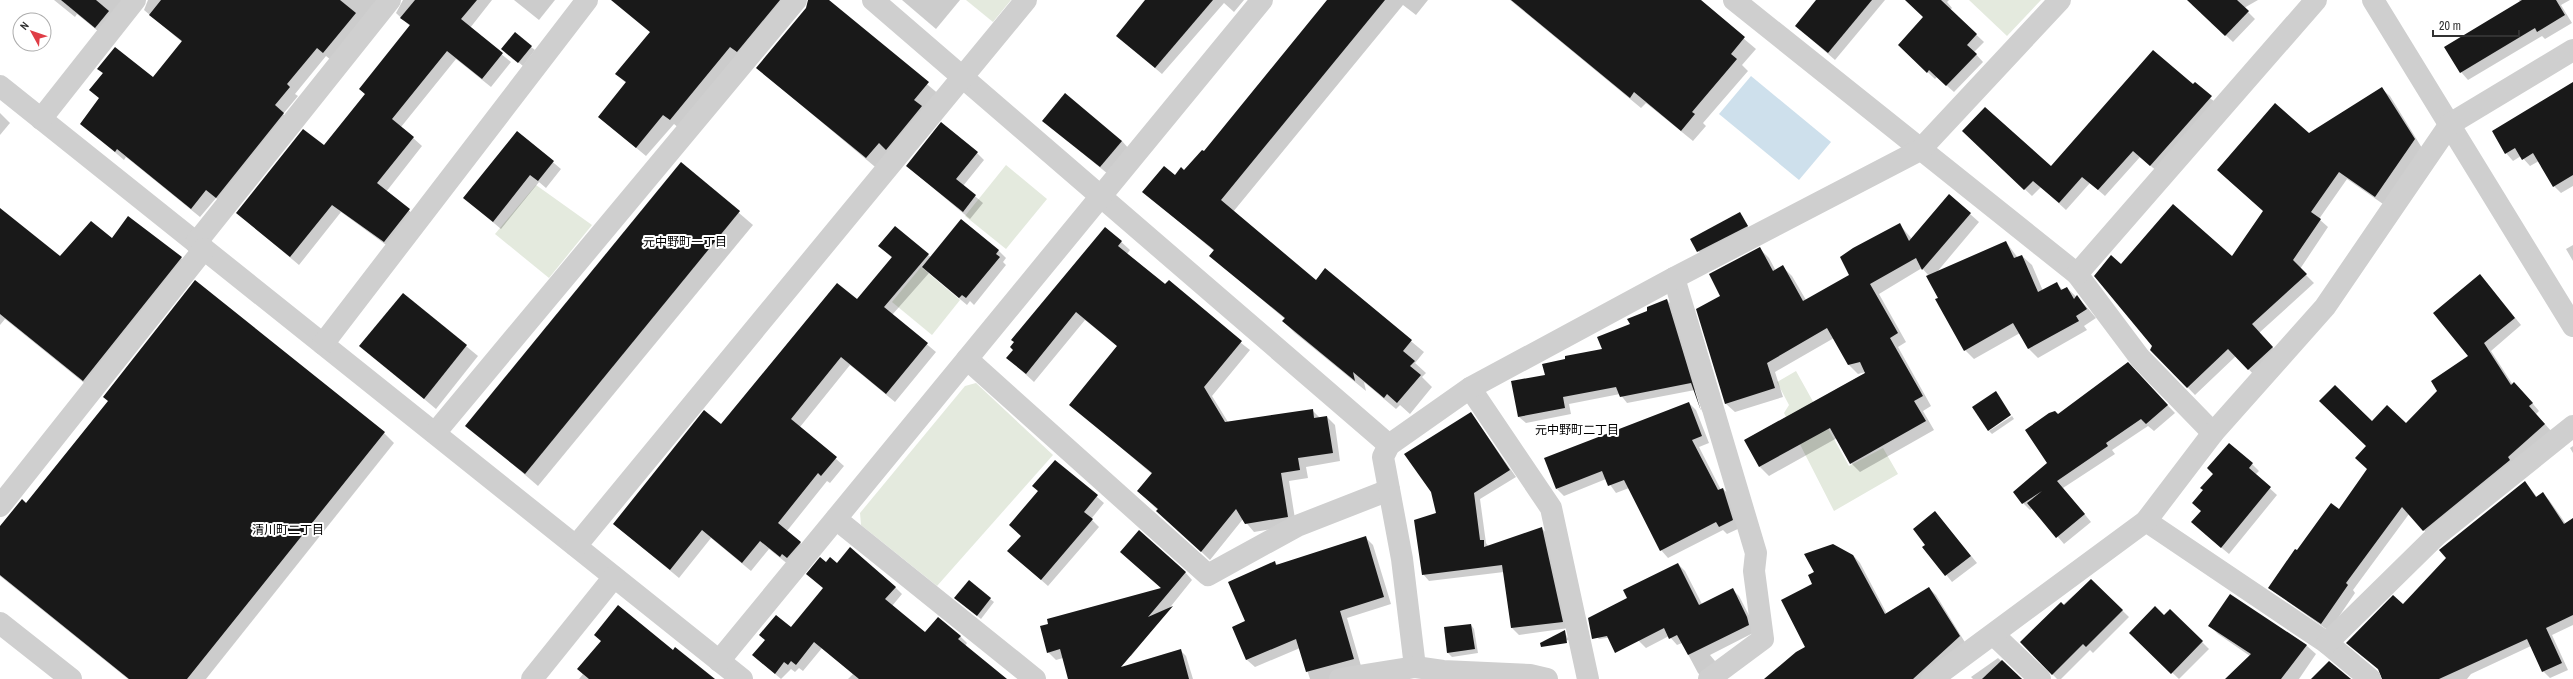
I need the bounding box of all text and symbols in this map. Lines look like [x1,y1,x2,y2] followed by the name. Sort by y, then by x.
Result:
[12,12,52,52] north arrow
[2433,12,2519,38] scale bar
[2439,18,2461,34] text: 20 m
[17,19,32,33] text: N
[643,234,727,250] district label: 元中野町一丁目
[1535,422,1619,438] district label: 元中野町二丁目
[252,522,324,538] district label: 清川町二丁目

